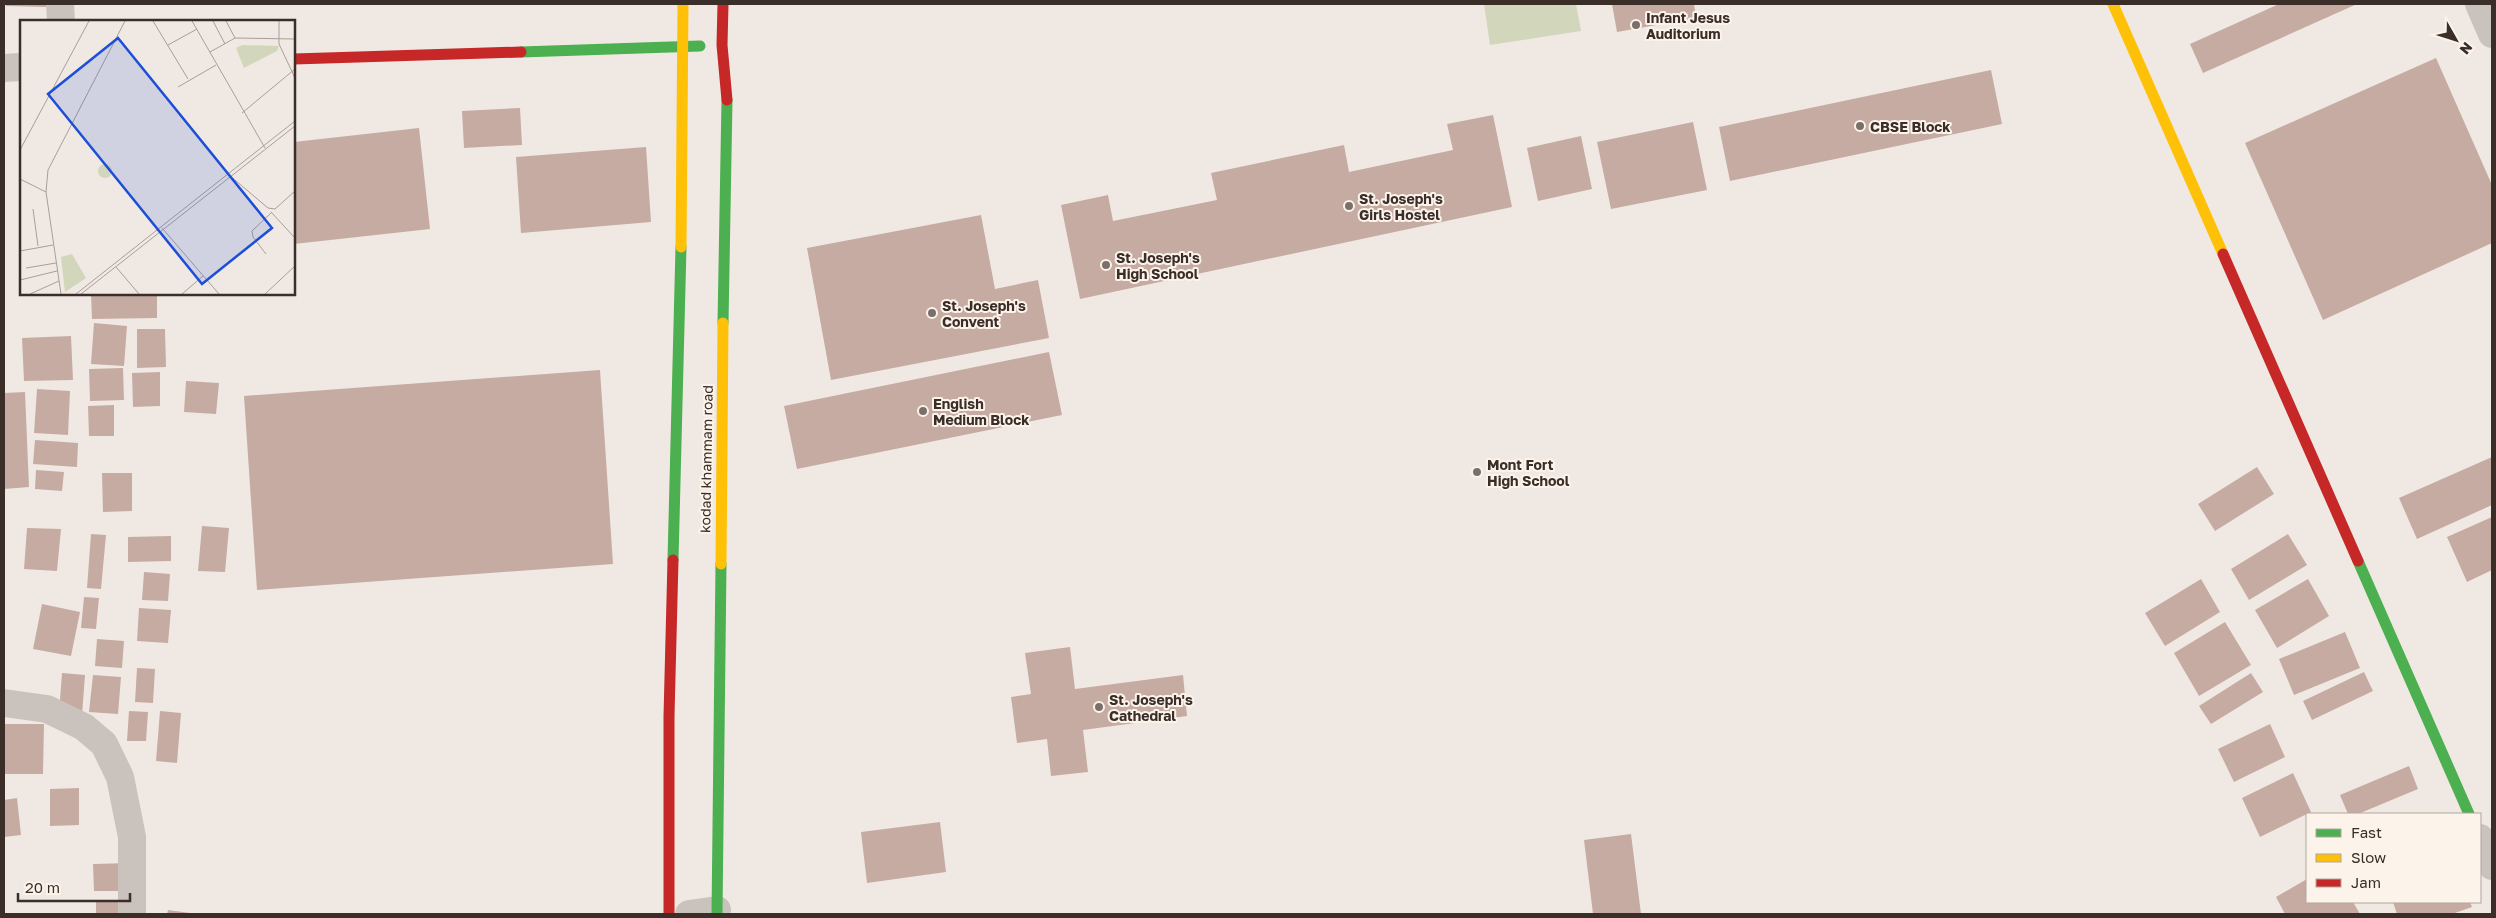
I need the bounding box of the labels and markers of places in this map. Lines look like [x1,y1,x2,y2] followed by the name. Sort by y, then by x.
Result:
[1646,9,1730,42] place label: Infant Jesus Auditorium
[1630,19,1642,31] marker: Infant Jesus Auditorium
[1870,118,1951,135] place label: CBSE Block
[1854,120,1866,132] marker: CBSE Block
[1359,190,1443,223] place label: St. Joseph's Girls Hostel
[1343,200,1355,212] marker: St. Joseph's Girls Hostel
[1116,249,1200,282] place label: St. Joseph's High School
[1100,259,1112,271] marker: St. Joseph's High School
[942,297,1026,330] place label: St. Joseph's Convent
[926,307,938,319] marker: St. Joseph's Convent
[933,395,1029,428] place label: English Medium Block
[917,405,929,417] marker: English Medium Block
[1487,456,1570,489] place label: Mont Fort High School
[1471,466,1483,478] marker: Mont Fort High School
[1109,691,1193,724] place label: St. Joseph's Cathedral
[1093,701,1105,713] marker: St. Joseph's Cathedral

